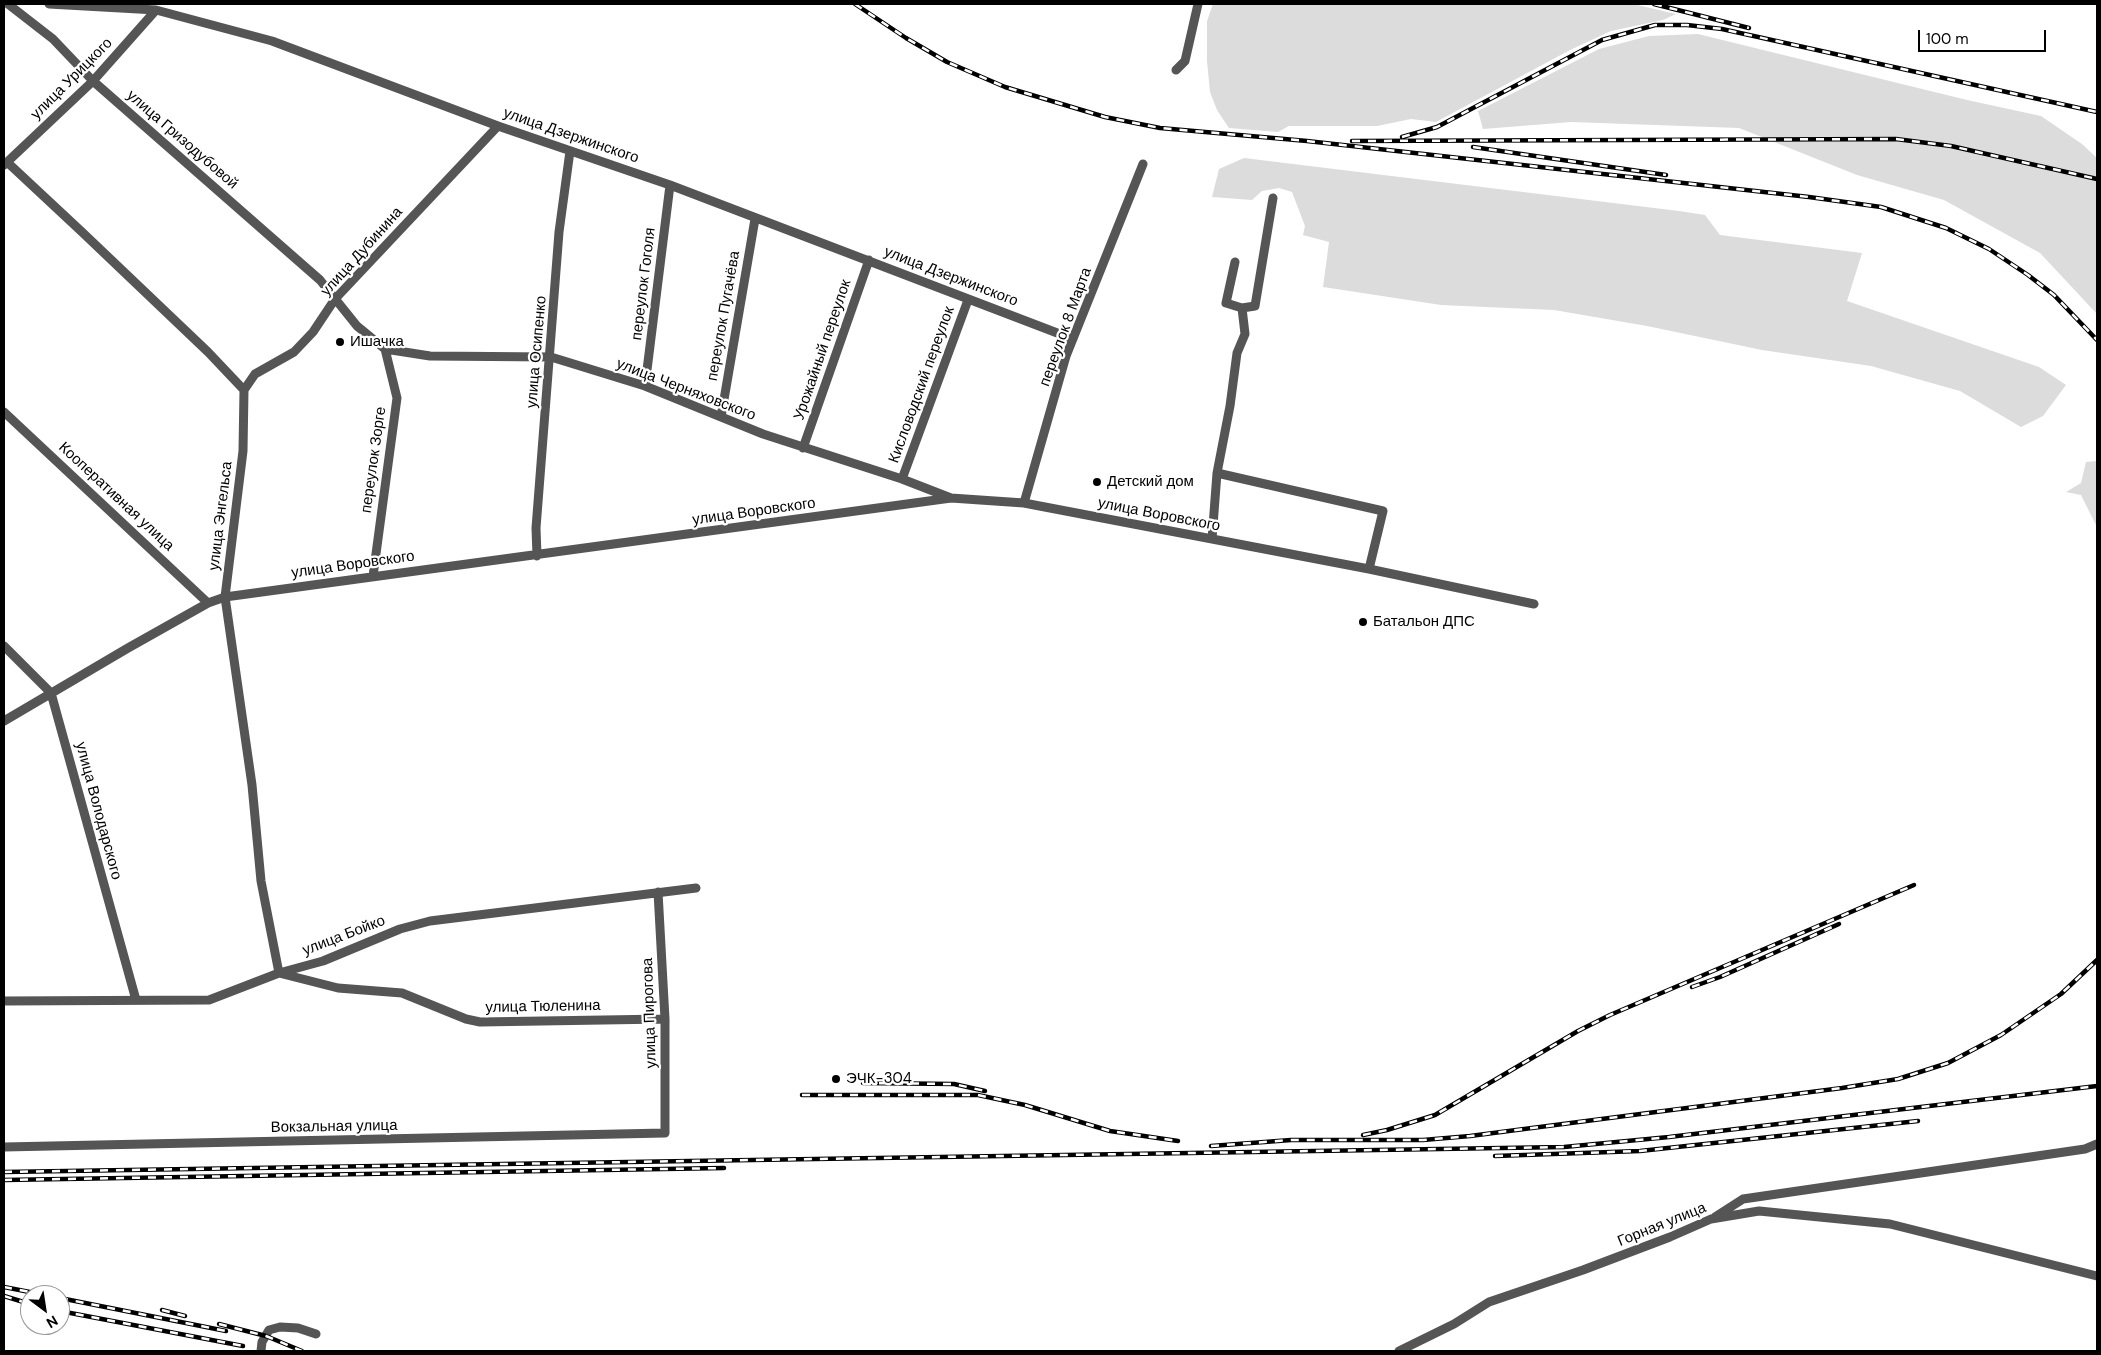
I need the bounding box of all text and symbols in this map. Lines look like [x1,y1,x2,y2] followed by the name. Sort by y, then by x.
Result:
[1921,20,2048,52] scale bar
[1926,29,1969,49] text: 100 m
[27,34,117,124] street label: улица Урицкого
[123,87,241,193] street label: улица Гризодубовой
[501,104,641,168] street label: улица Дзержинского
[317,204,407,300] street label: улица Дубинина
[628,227,660,341] street label: переулок Гоголя
[881,243,1021,311] street label: улица Дзержинского
[704,250,744,382] street label: переулок Пугачёва
[1036,265,1096,389] street label: переулок 8 Марта
[790,277,856,423] street label: Урожайный переулок
[523,295,551,409] street label: улица Осипенко
[885,304,959,466] street label: Кисловодский переулок
[350,333,404,351] place label: Ишачка
[334,336,346,348] marker: Ишачка
[614,355,758,425] street label: улица Черняховского
[358,406,390,514] street label: переулок Зорге
[54,439,178,555] street label: Кооперативная улица
[205,460,237,572] street label: улица Энгельса
[1107,473,1194,491] place label: Детский дом
[1091,476,1103,488] marker: Детский дом
[691,494,817,530] street label: улица Воровского
[1096,494,1222,536] street label: улица Воровского
[290,547,416,583] street label: улица Воровского
[1373,613,1475,631] place label: Батальон ДПС
[1357,616,1369,628] marker: Батальон ДПС
[71,740,125,882] street label: улица Володарского
[300,912,388,960] street label: улица Бойко
[639,957,661,1069] street label: улица Пирогова
[485,997,601,1017] street label: улица Тюленина
[846,1070,912,1088] place label: ЭЧК-304
[830,1073,842,1085] marker: ЭЧК-304
[270,1117,398,1137] street label: Вокзальная улица
[1615,1199,1709,1251] street label: Горная улица
[20,1285,70,1335] north arrow
[43,1312,61,1332] text: N

